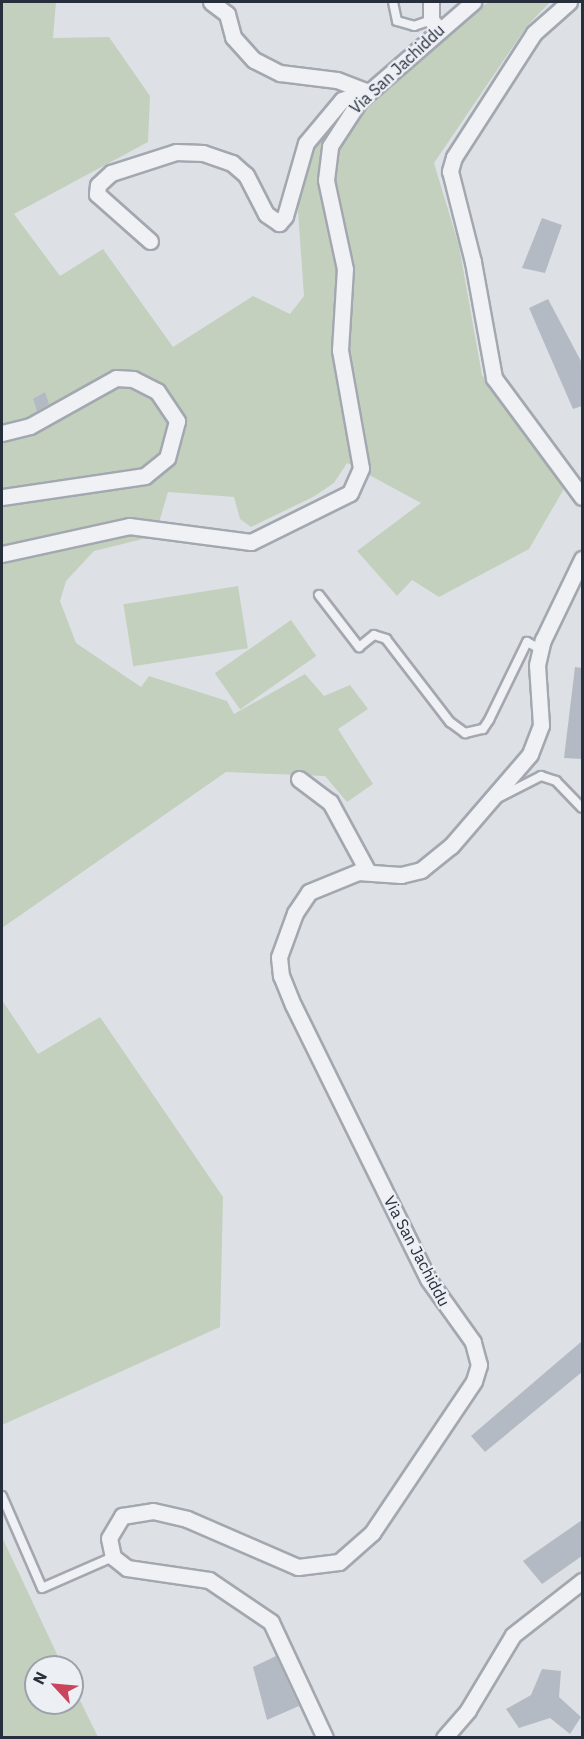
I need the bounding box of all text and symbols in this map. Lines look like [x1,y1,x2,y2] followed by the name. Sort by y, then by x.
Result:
[346,20,448,118] street label: Via San Jachiddu
[380,1193,454,1309] street label: Via San Jachiddu
[24,1655,84,1715] north arrow
[28,1668,51,1688] text: N

